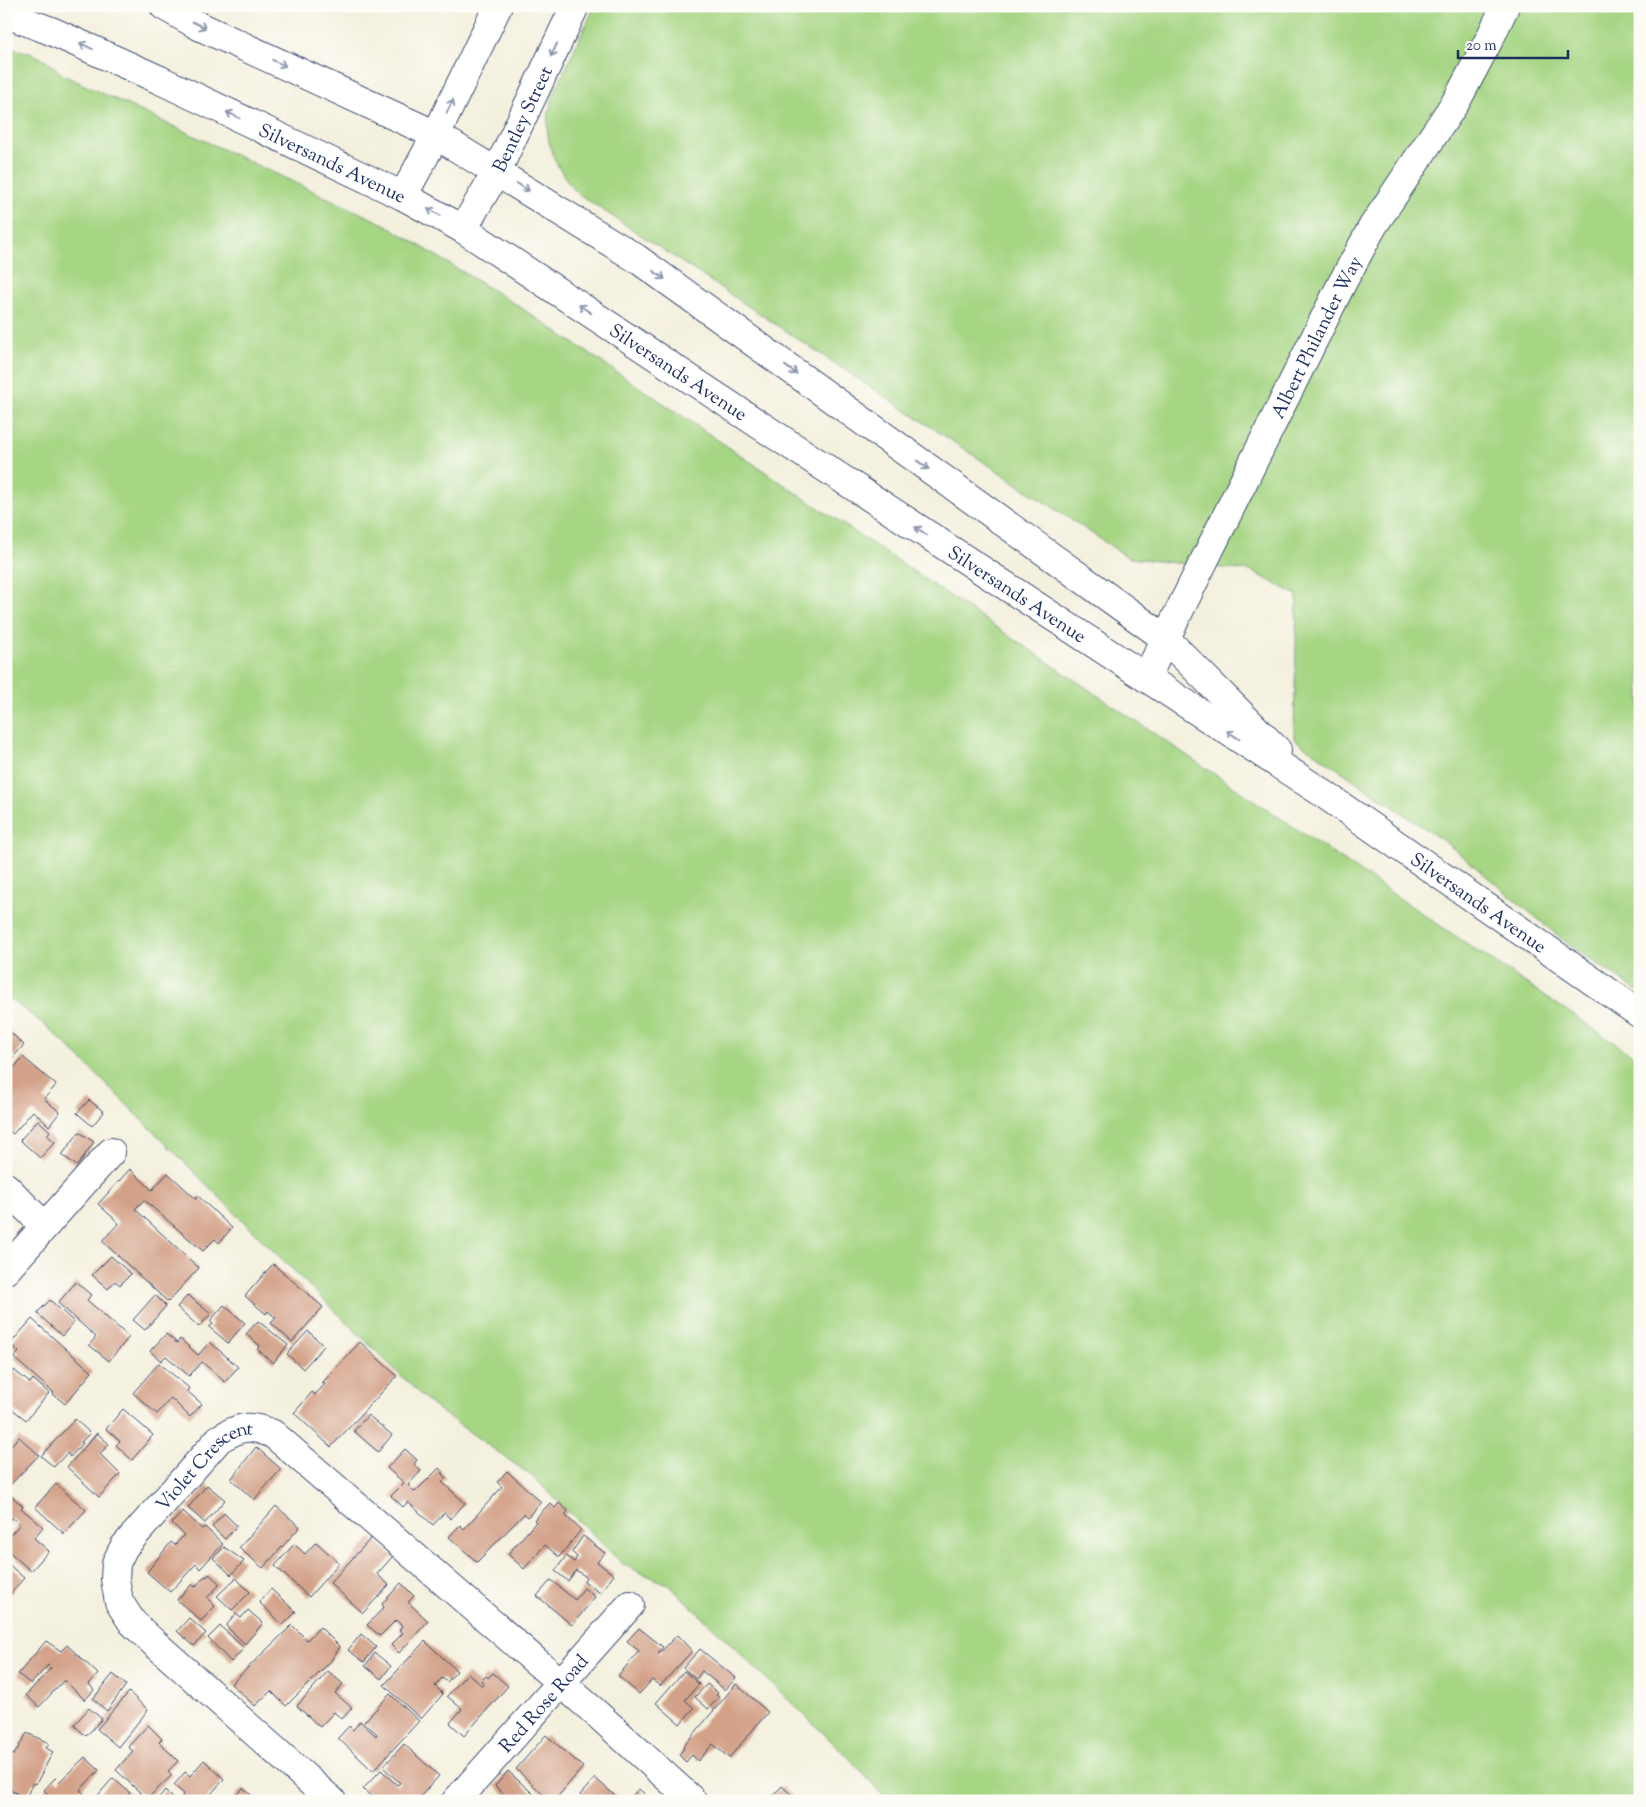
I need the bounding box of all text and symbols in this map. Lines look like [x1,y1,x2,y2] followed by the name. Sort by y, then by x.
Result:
[191,21,206,30] one-way arrow
[1458,28,1568,60] scale bar
[1466,36,1497,57] text: 20 m
[79,41,94,51] one-way arrow
[549,42,558,57] one-way arrow
[271,58,286,68] one-way arrow
[487,62,561,177] street label: Bentley Street
[446,99,455,114] one-way arrow
[226,109,241,119] one-way arrow
[253,118,410,211] street label: Silversands Avenue
[515,183,529,193] one-way arrow
[427,207,441,217] one-way arrow
[1266,251,1370,424] street label: Albert Philander Way
[652,270,666,280] one-way arrow
[578,304,592,314] one-way arrow
[603,318,752,429] street label: Silversands Avenue
[784,365,798,375] one-way arrow
[916,460,930,470] one-way arrow
[915,526,929,536] one-way arrow
[942,540,1091,651] street label: Silversands Avenue
[1227,730,1241,740] one-way arrow
[1404,847,1551,961] street label: Silversands Avenue
[150,1417,254,1518] street label: Violet Crescent
[494,1649,596,1760] street label: Red Rose Road

